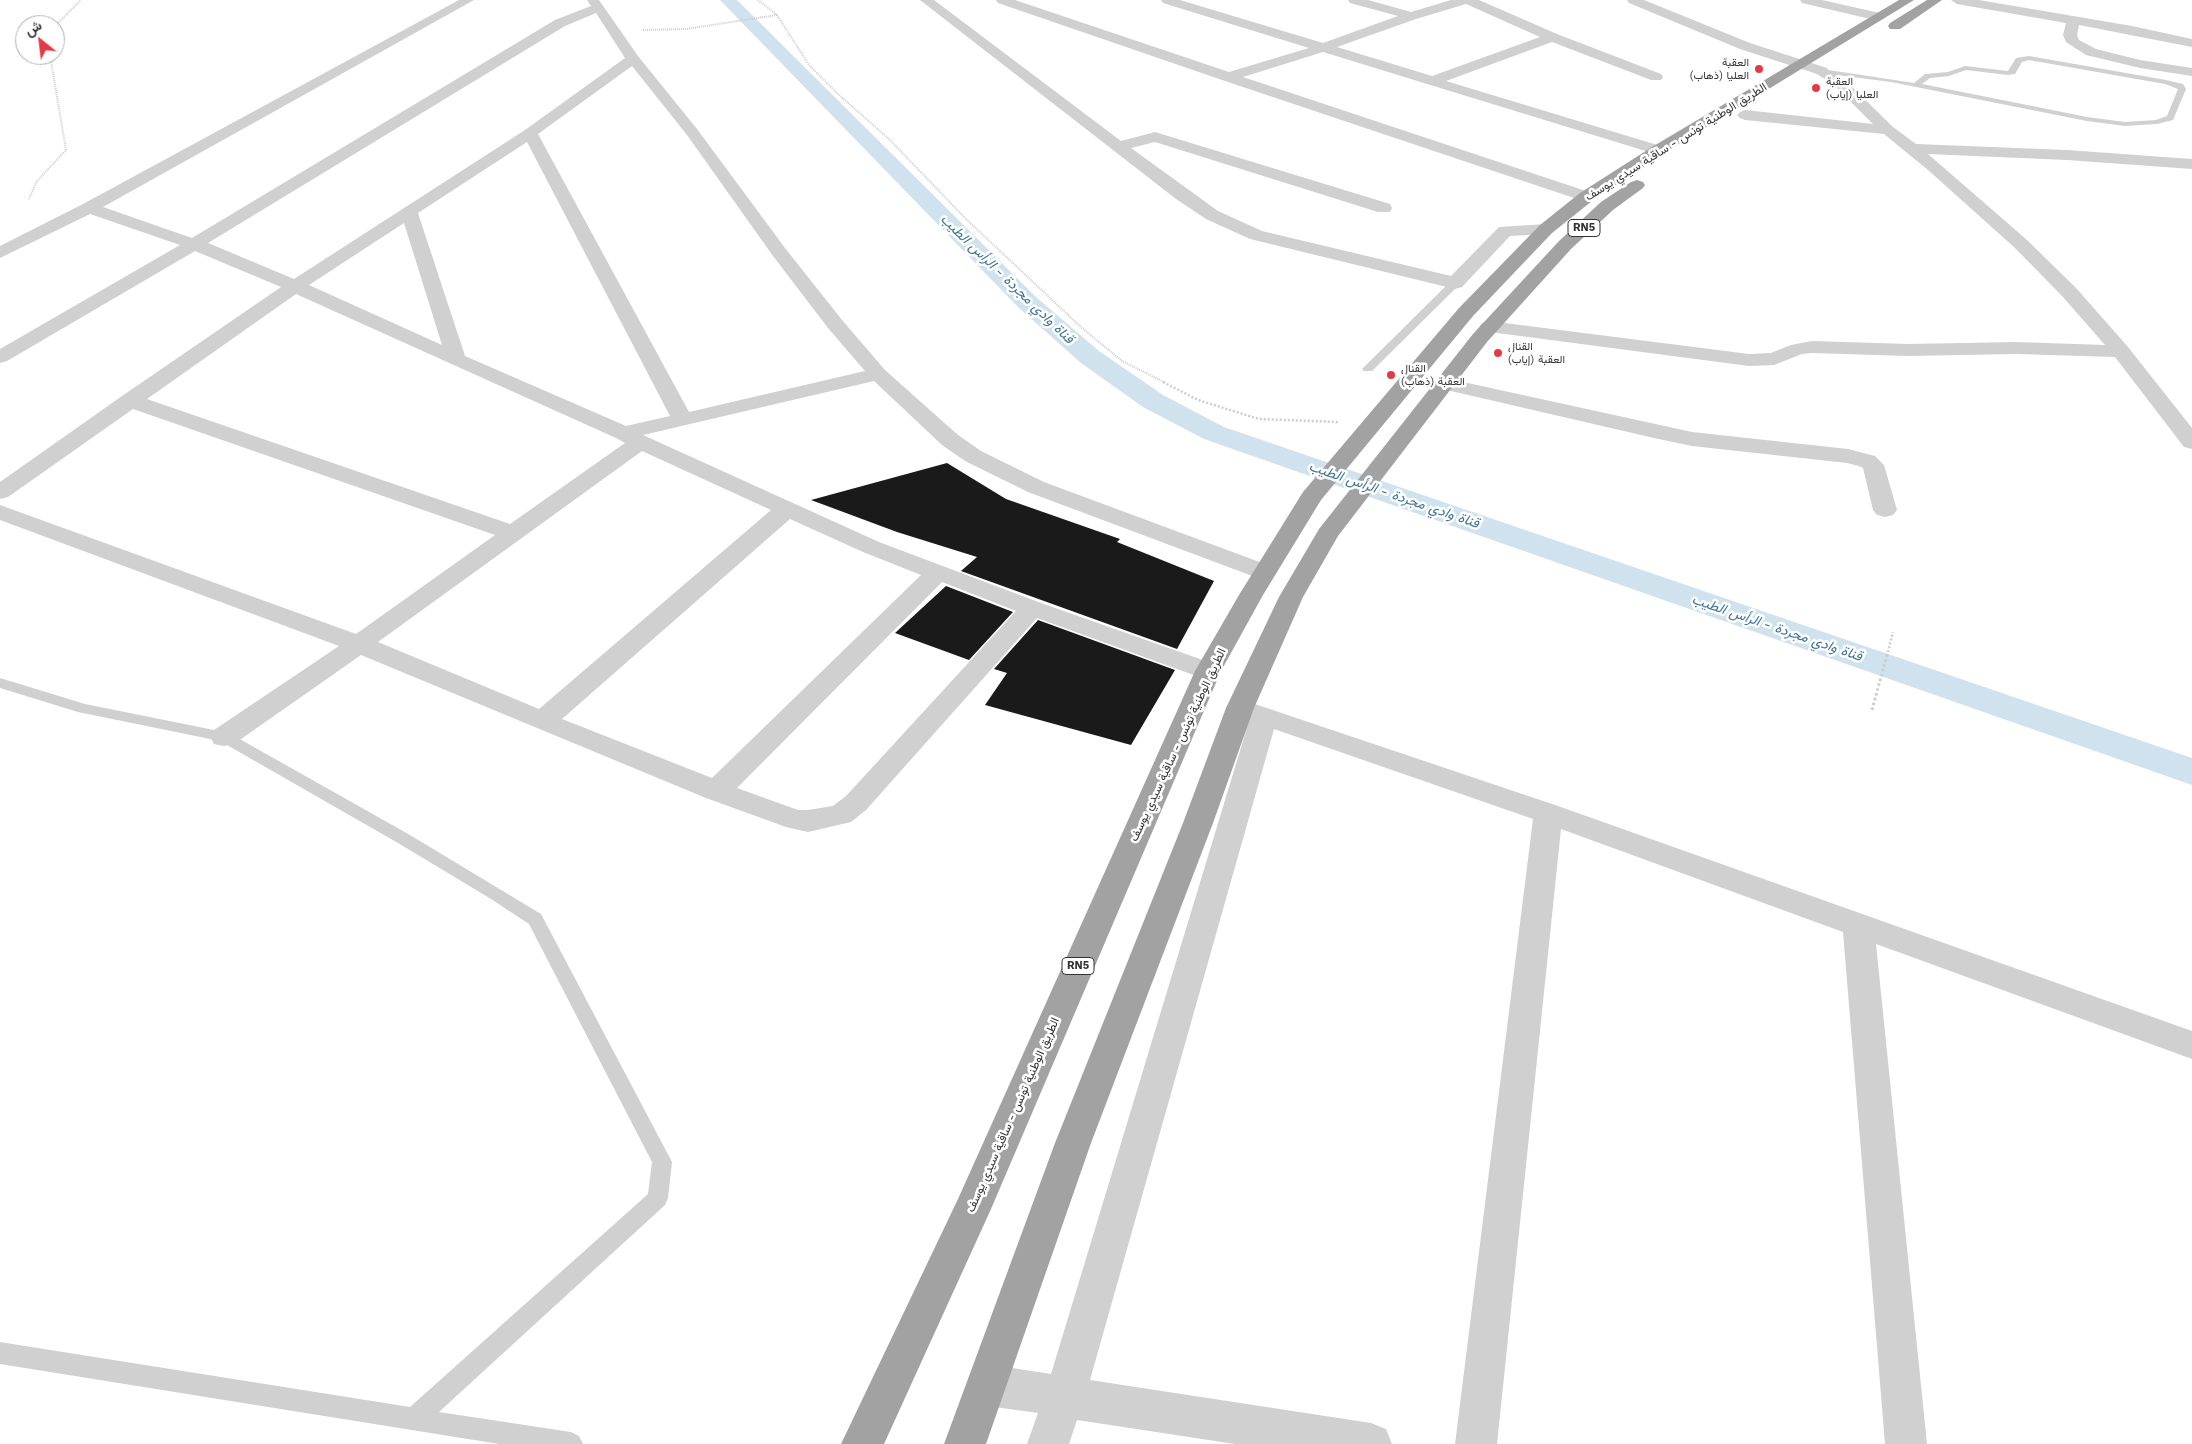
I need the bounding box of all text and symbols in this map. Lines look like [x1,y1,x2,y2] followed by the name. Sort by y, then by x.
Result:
[15,15,65,65] north arrow
[22,17,44,39] text: ش
[1690,56,1749,82] place label: العقبة العليا (ذهاب)
[1753,63,1765,75] marker: العقبة العليا (ذهاب)
[1826,75,1878,101] place label: العقبة العليا (إياب)
[1582,80,1770,204] street label: الطريق الوطنية تونس - ساقية سيدي يوسف
[1810,82,1822,94] marker: العقبة العليا (إياب)
[937,211,1077,347] water label: قناة وادي مجردة - الرأس الطيب
[1568,220,1600,237] road number: RN5
[1508,340,1565,366] place label: القنال العقبة (إياب)
[1492,347,1504,359] marker: القنال العقبة (إياب)
[1401,362,1465,388] place label: القنال العقبة (ذهاب)
[1385,369,1397,381] marker: القنال العقبة (ذهاب)
[1307,458,1481,532] water label: قناة وادي مجردة - الرأس الطيب
[1690,591,1864,665] water label: قناة وادي مجردة - الرأس الطيب
[1127,646,1229,844] street label: الطريق الوطنية تونس - ساقية سيدي يوسف
[1062,958,1094,974] road number: RN5
[963,1015,1063,1215] street label: الطريق الوطنية تونس - ساقية سيدي يوسف

